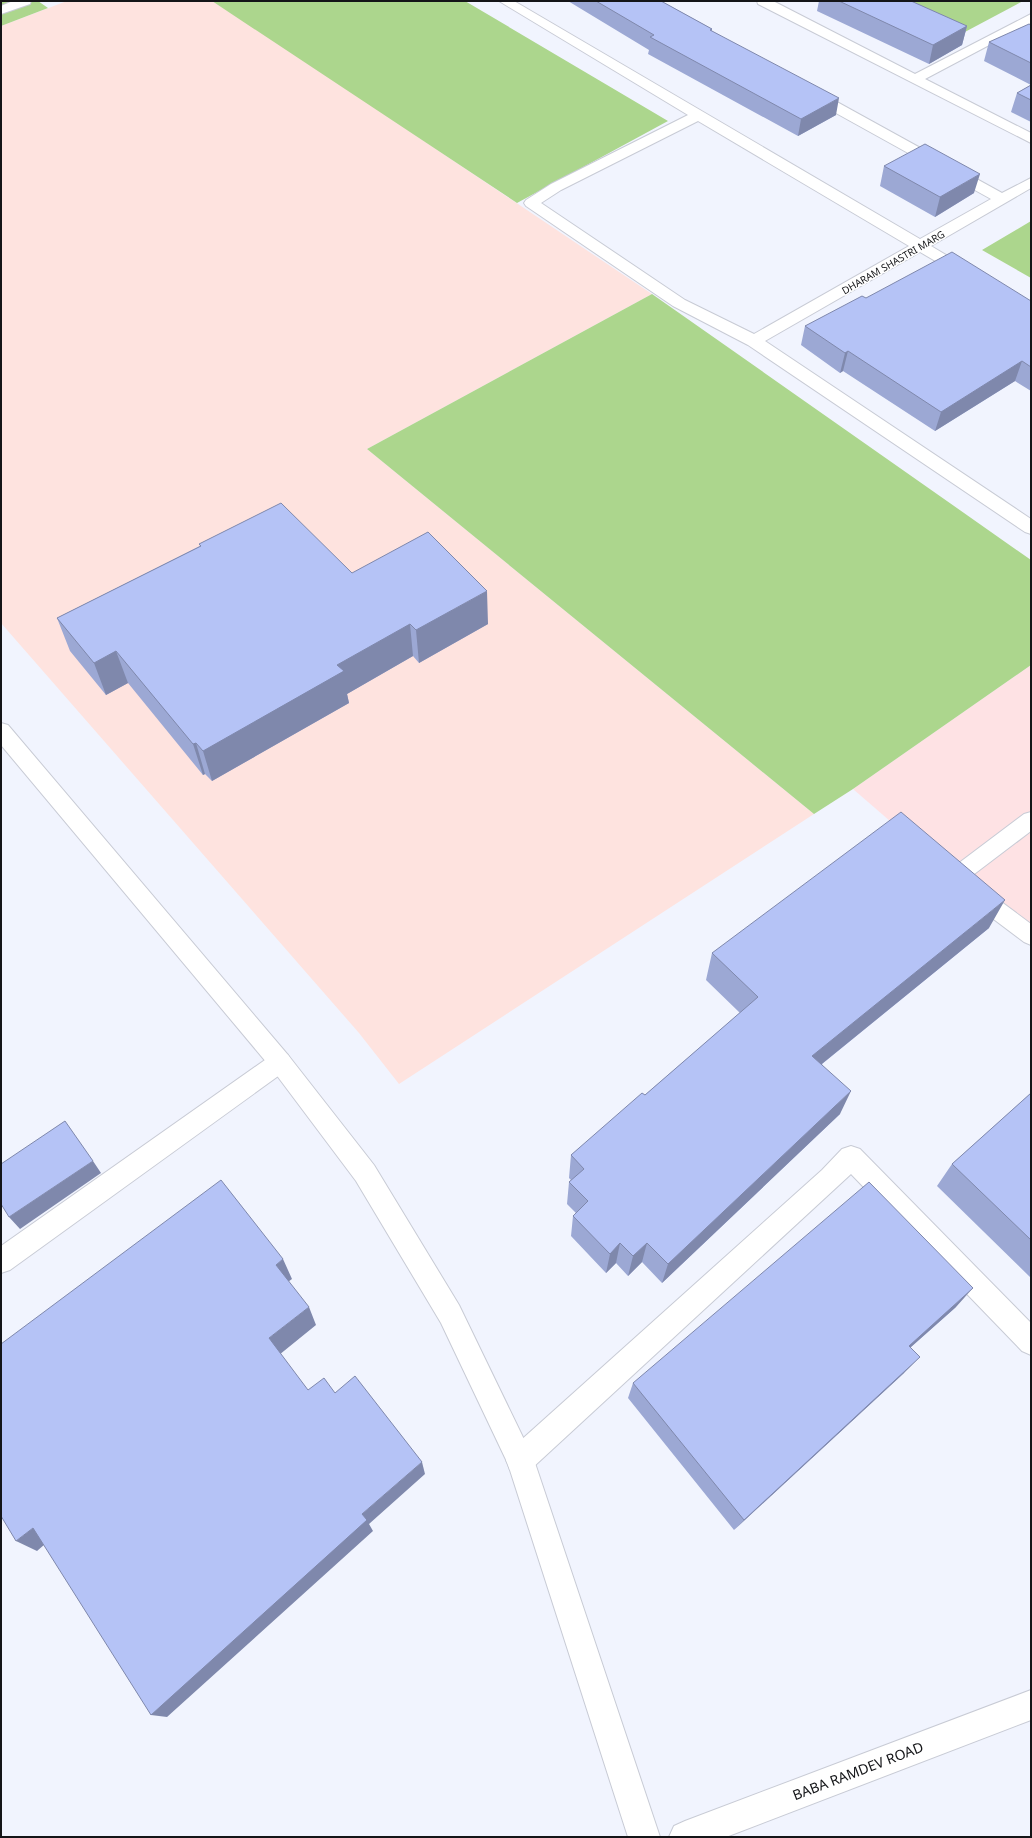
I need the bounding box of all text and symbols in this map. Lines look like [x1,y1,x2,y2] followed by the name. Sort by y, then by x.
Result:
[839,227,947,297] street label: DHARAM SHASTRI MARG
[790,1737,926,1804] street label: BABA RAMDEV ROAD

